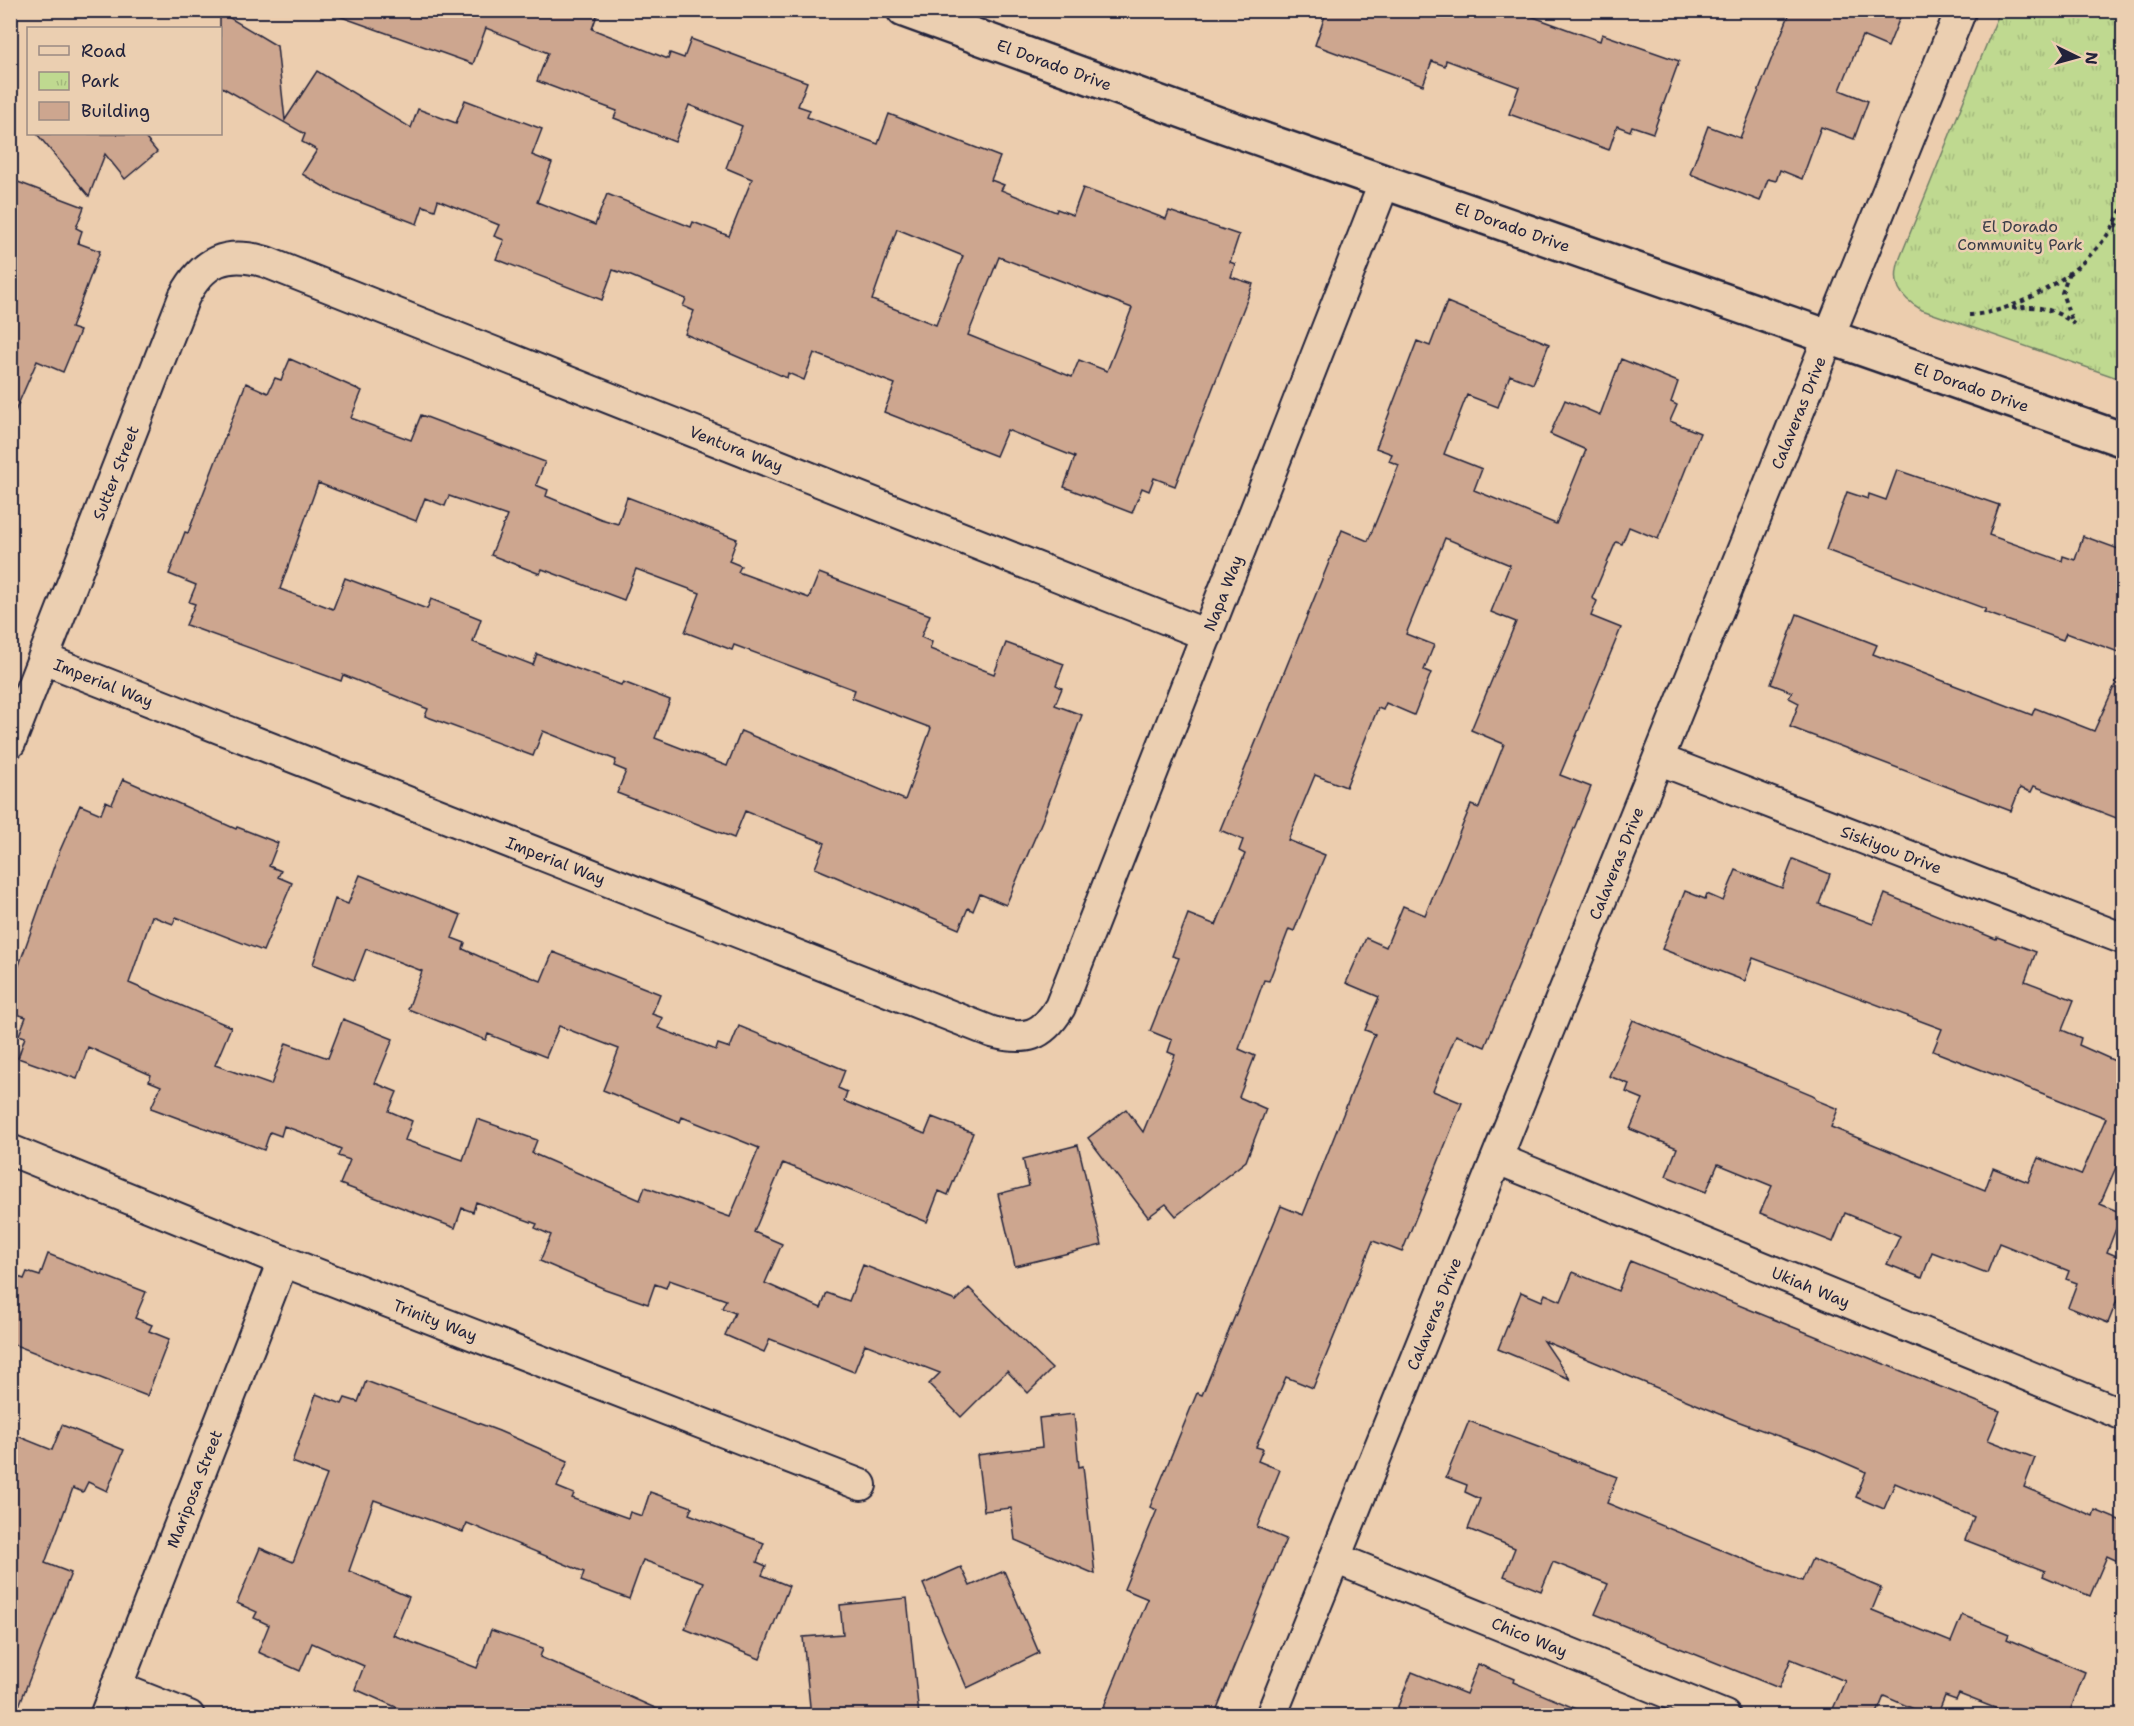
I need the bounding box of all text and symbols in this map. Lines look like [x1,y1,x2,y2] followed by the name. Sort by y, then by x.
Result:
[27,27,222,135] legend
[2047,27,2107,87] north arrow
[994,35,1115,95] street label: El Dorado Drive
[81,39,126,63] text: Road
[2080,51,2102,65] text: N
[81,69,120,93] text: Park
[81,99,150,123] text: Building
[1452,197,1573,257] street label: El Dorado Drive
[1957,216,2083,255] park label: El Dorado Community Park
[1766,353,1831,472] street label: Calaveras Drive
[1911,357,2032,417] street label: El Dorado Drive
[686,421,786,477] street label: Ventura Way
[88,423,144,523] street label: Sutter Street
[1199,552,1248,634] street label: Napa Way
[51,654,156,712] street label: Imperial Way
[1584,804,1649,923] street label: Calaveras Drive
[1838,821,1945,879] street label: Siskiyou Drive
[503,832,608,890] street label: Imperial Way
[1402,1254,1466,1373] street label: Calaveras Drive
[1768,1262,1853,1313] street label: Ukiah Way
[390,1295,480,1346] street label: Trinity Way
[162,1427,227,1551] street label: Mariposa Street
[1488,1613,1571,1662] street label: Chico Way

